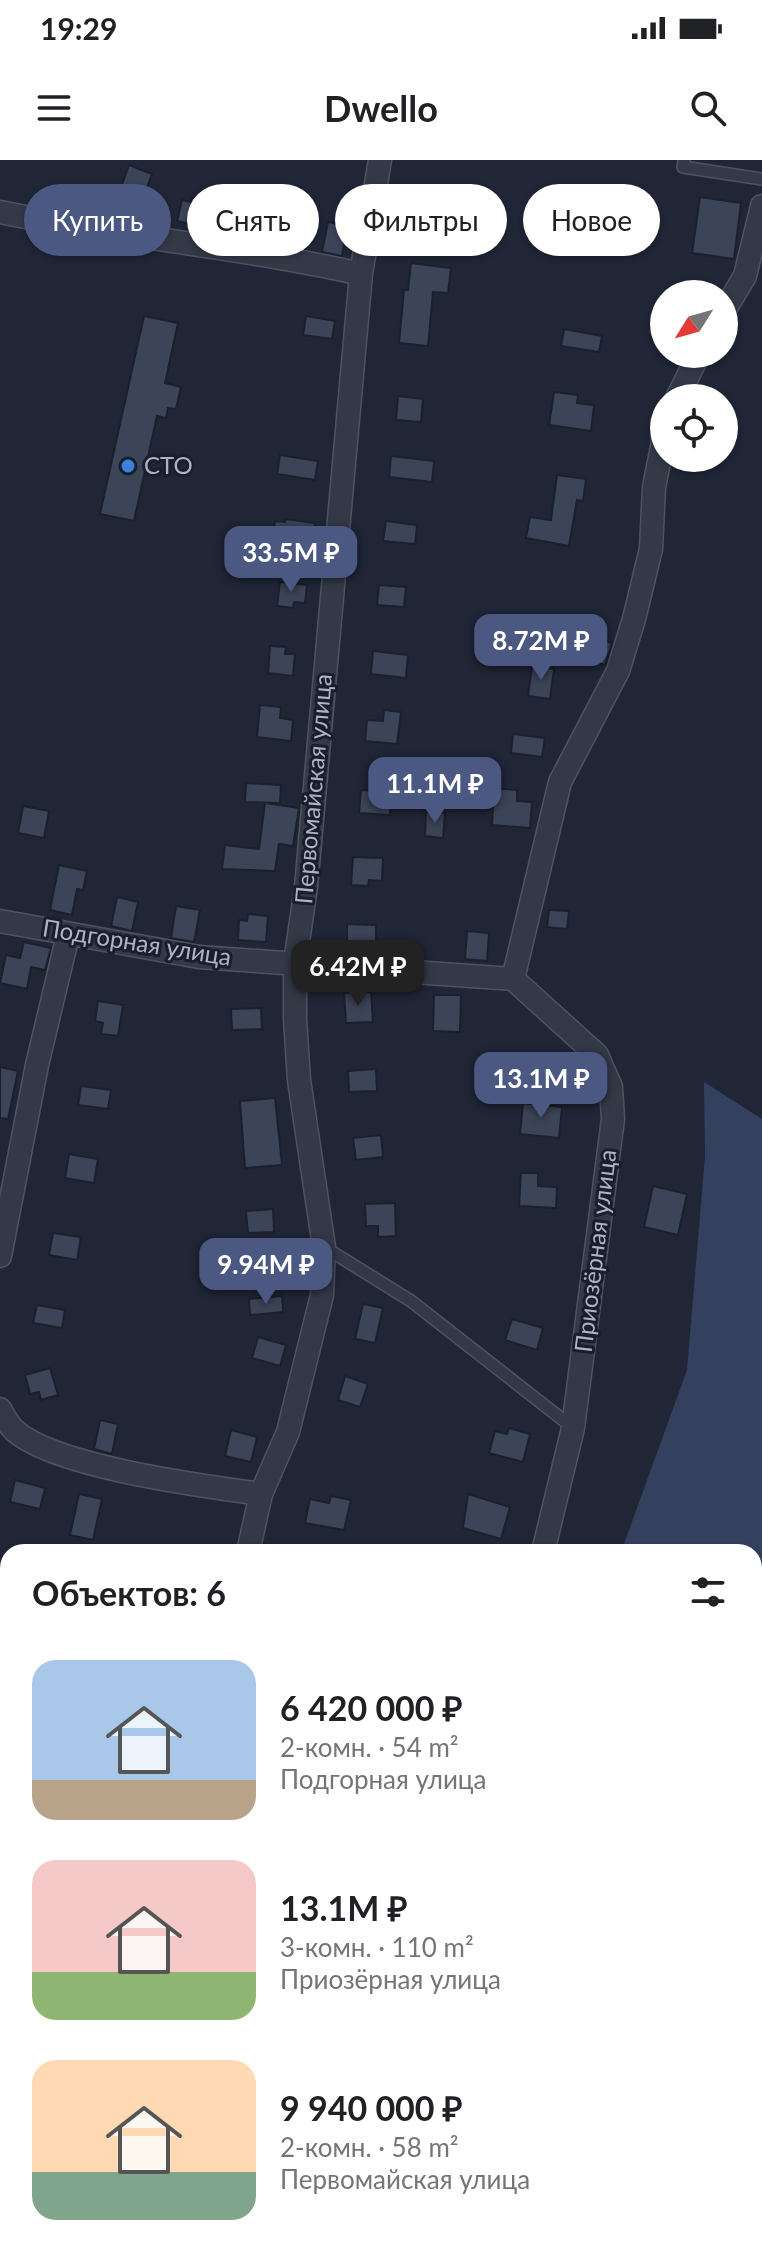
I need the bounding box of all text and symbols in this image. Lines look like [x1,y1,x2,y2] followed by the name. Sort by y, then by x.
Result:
[40,10,117,46] text: 19:29
[32,86,76,130] icon: menu
[324,86,438,130] text: Dwello
[686,86,730,130] icon: search
[24,184,171,256] chip: Купить
[187,184,319,256] chip: Снять
[335,184,507,256] chip: Фильтры
[523,184,660,256] chip: Новое
[650,280,738,368] north arrow
[650,280,738,472] map controls
[650,384,738,472] button: locate
[144,450,193,479] place label: СТО
[119,457,137,475] marker: СТО
[217,526,365,594] pin: 33.5M ₽
[242,536,340,568] text: 33.5M ₽
[467,614,615,682] pin: 8.72M ₽
[492,624,590,656] text: 8.72M ₽
[288,673,337,905] street label: Первомайская улица
[361,757,509,825] pin: 11.1M ₽
[386,767,484,799] text: 11.1M ₽
[41,912,234,971] street label: Подгорная улица
[284,940,432,1008] pin: 6.42M ₽
[309,950,407,982] text: 6.42M ₽
[467,1052,615,1120] pin: 13.1M ₽
[492,1062,590,1094] text: 13.1M ₽
[568,1148,621,1354] street label: Приозёрная улица
[192,1238,340,1306] pin: 9.94M ₽
[217,1248,315,1280] text: 9.94M ₽
[686,1570,730,1614] icon: filters
[32,1572,226,1613] text: Объектов: 6
[280,1687,463,1728] text: 6 420 000 ₽
[96,1692,192,1788] icon: home
[280,1731,459,1763] text: 2-комн. · 54 m²
[280,1763,487,1795] text: Подгорная улица
[280,1887,407,1928] text: 13.1M ₽
[96,1892,192,1988] icon: home
[280,1931,474,1963] text: 3-комн. · 110 m²
[280,1963,501,1995] text: Приозёрная улица
[280,2087,463,2128] text: 9 940 000 ₽
[96,2092,192,2188] icon: home
[280,2131,459,2163] text: 2-комн. · 58 m²
[280,2163,530,2195] text: Первомайская улица

